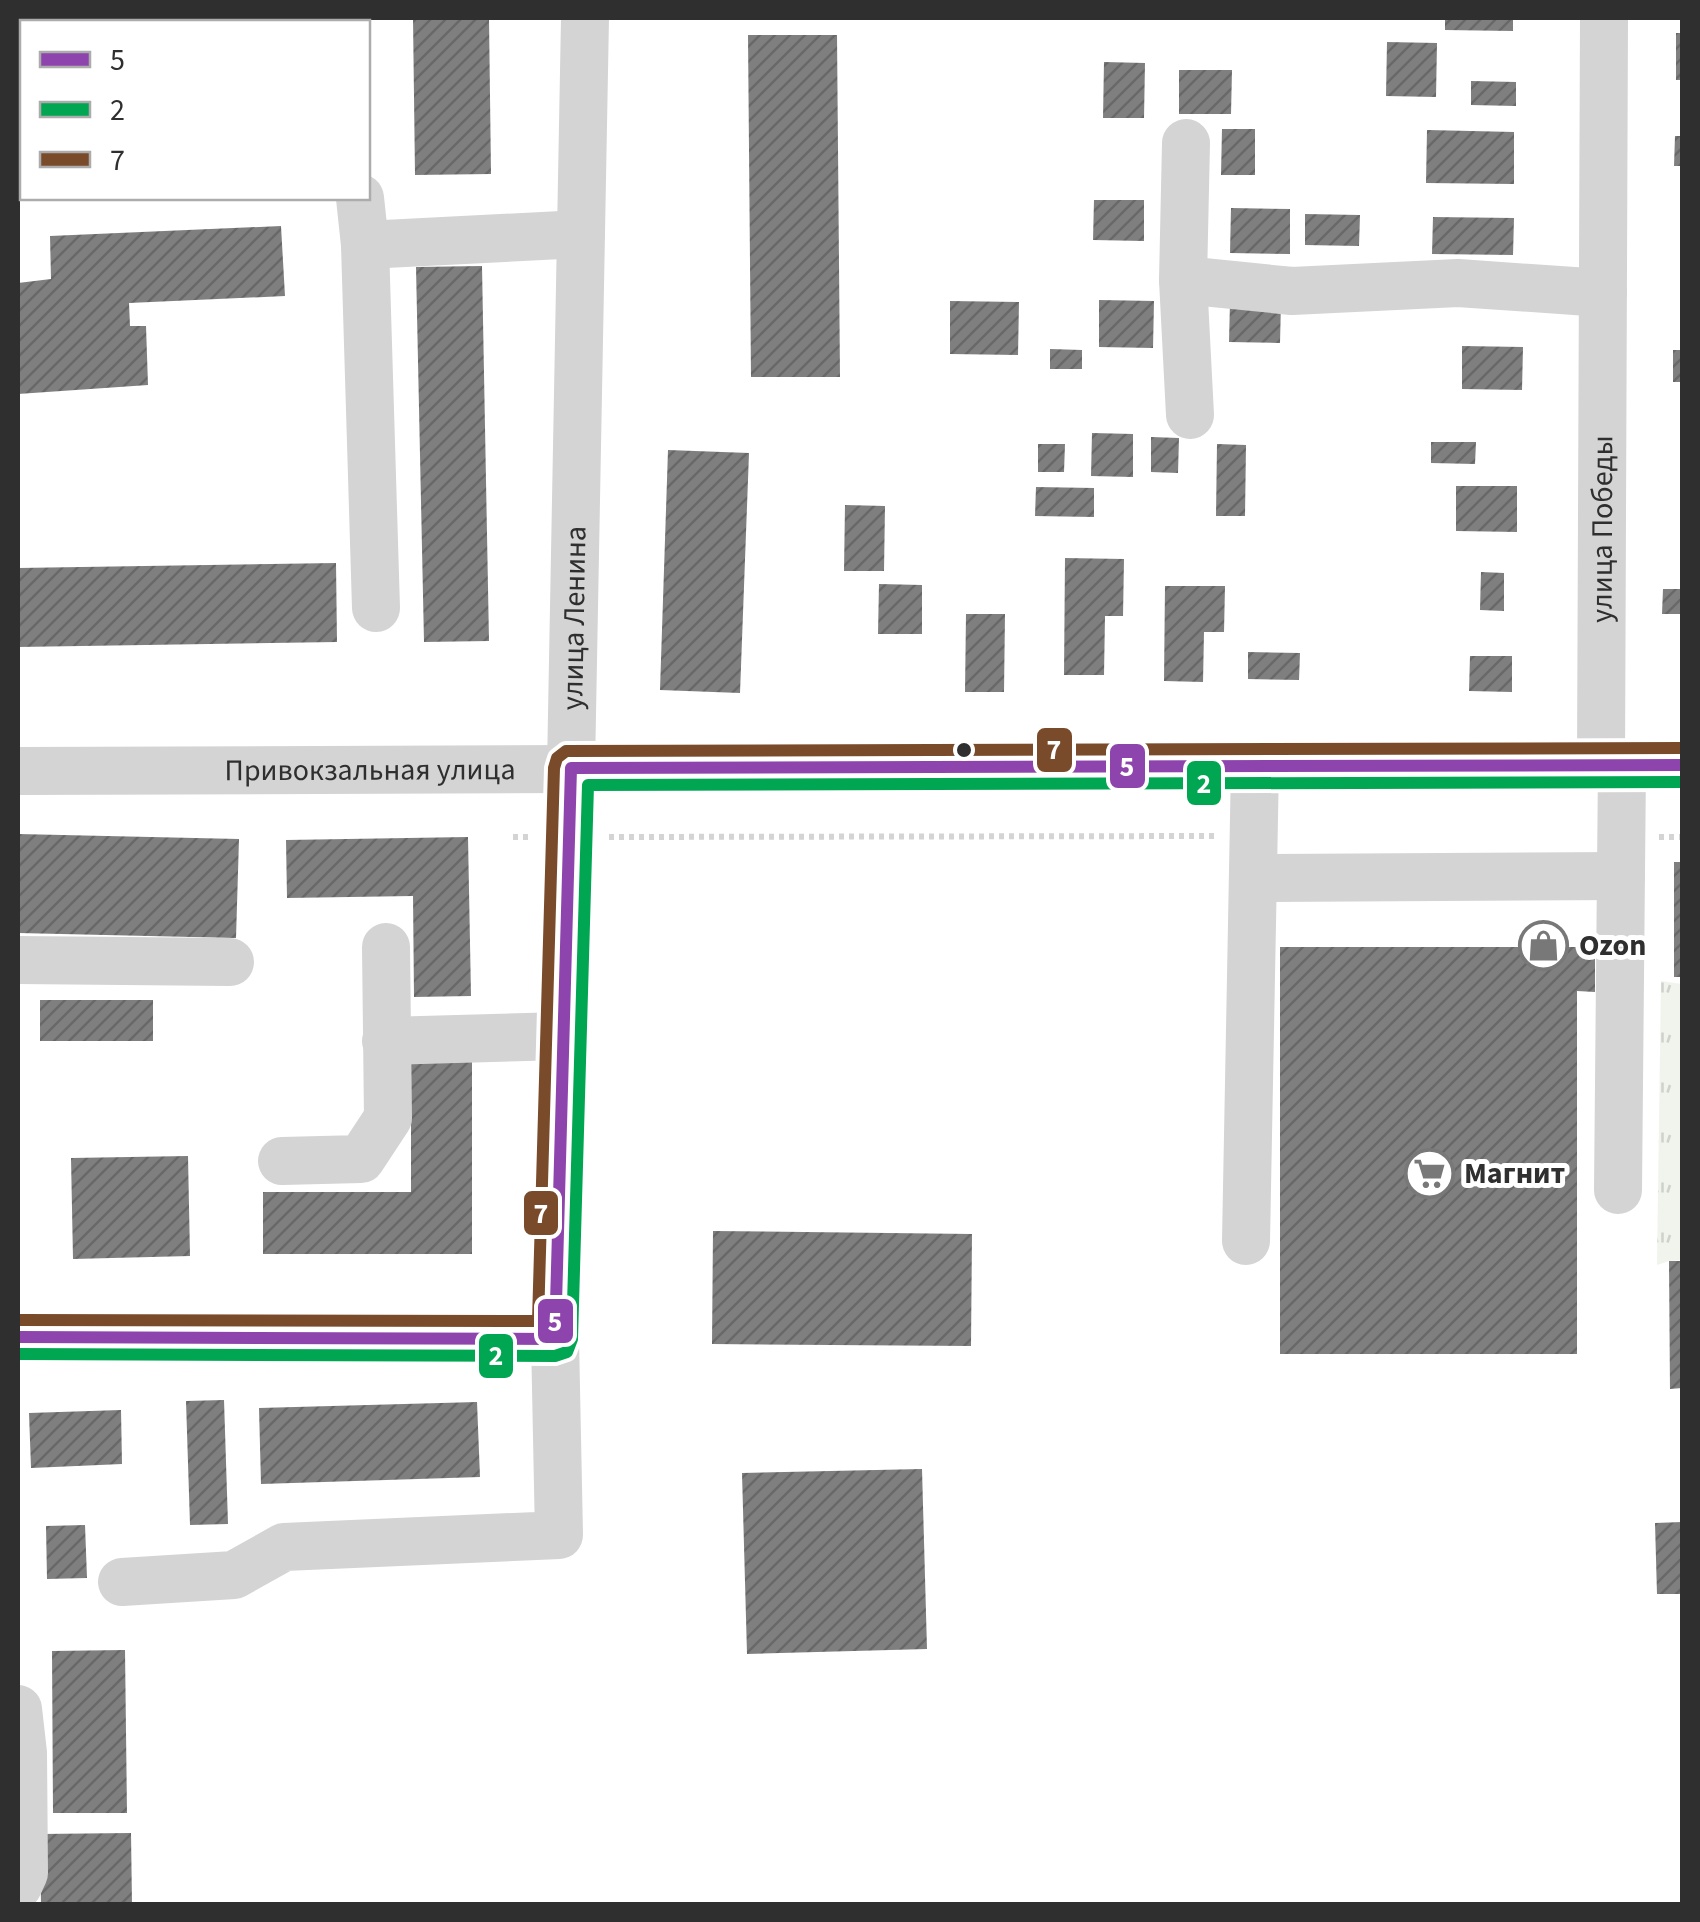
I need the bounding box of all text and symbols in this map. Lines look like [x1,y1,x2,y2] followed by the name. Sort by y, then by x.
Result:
[20,20,370,200] legend
[110,39,125,82] text: 5
[110,89,125,132] text: 2
[110,139,125,182] text: 7
[1580,435,1624,623] street label: улица Победы
[551,526,597,711] street label: улица Ленина
[1035,726,1074,774] line badge: 7
[1047,730,1061,770] text: 7
[954,740,974,760] unlabelled marker
[1108,742,1147,790] line badge: 5
[1120,747,1134,787] text: 5
[224,748,516,792] street label: Привокзальная улица
[1185,759,1223,807] line badge: 2
[1197,764,1211,804] text: 2
[1518,919,1570,971] shop icon: Ozon
[1579,924,1646,967] place label: Ozon
[1403,1147,1455,1199] supermarket icon: Магнит
[1464,1152,1565,1195] place label: Магнит
[522,1189,560,1237] line badge: 7
[534,1194,548,1234] text: 7
[536,1297,575,1345] line badge: 5
[548,1302,562,1342] text: 5
[477,1332,515,1380] line badge: 2
[489,1336,503,1376] text: 2

